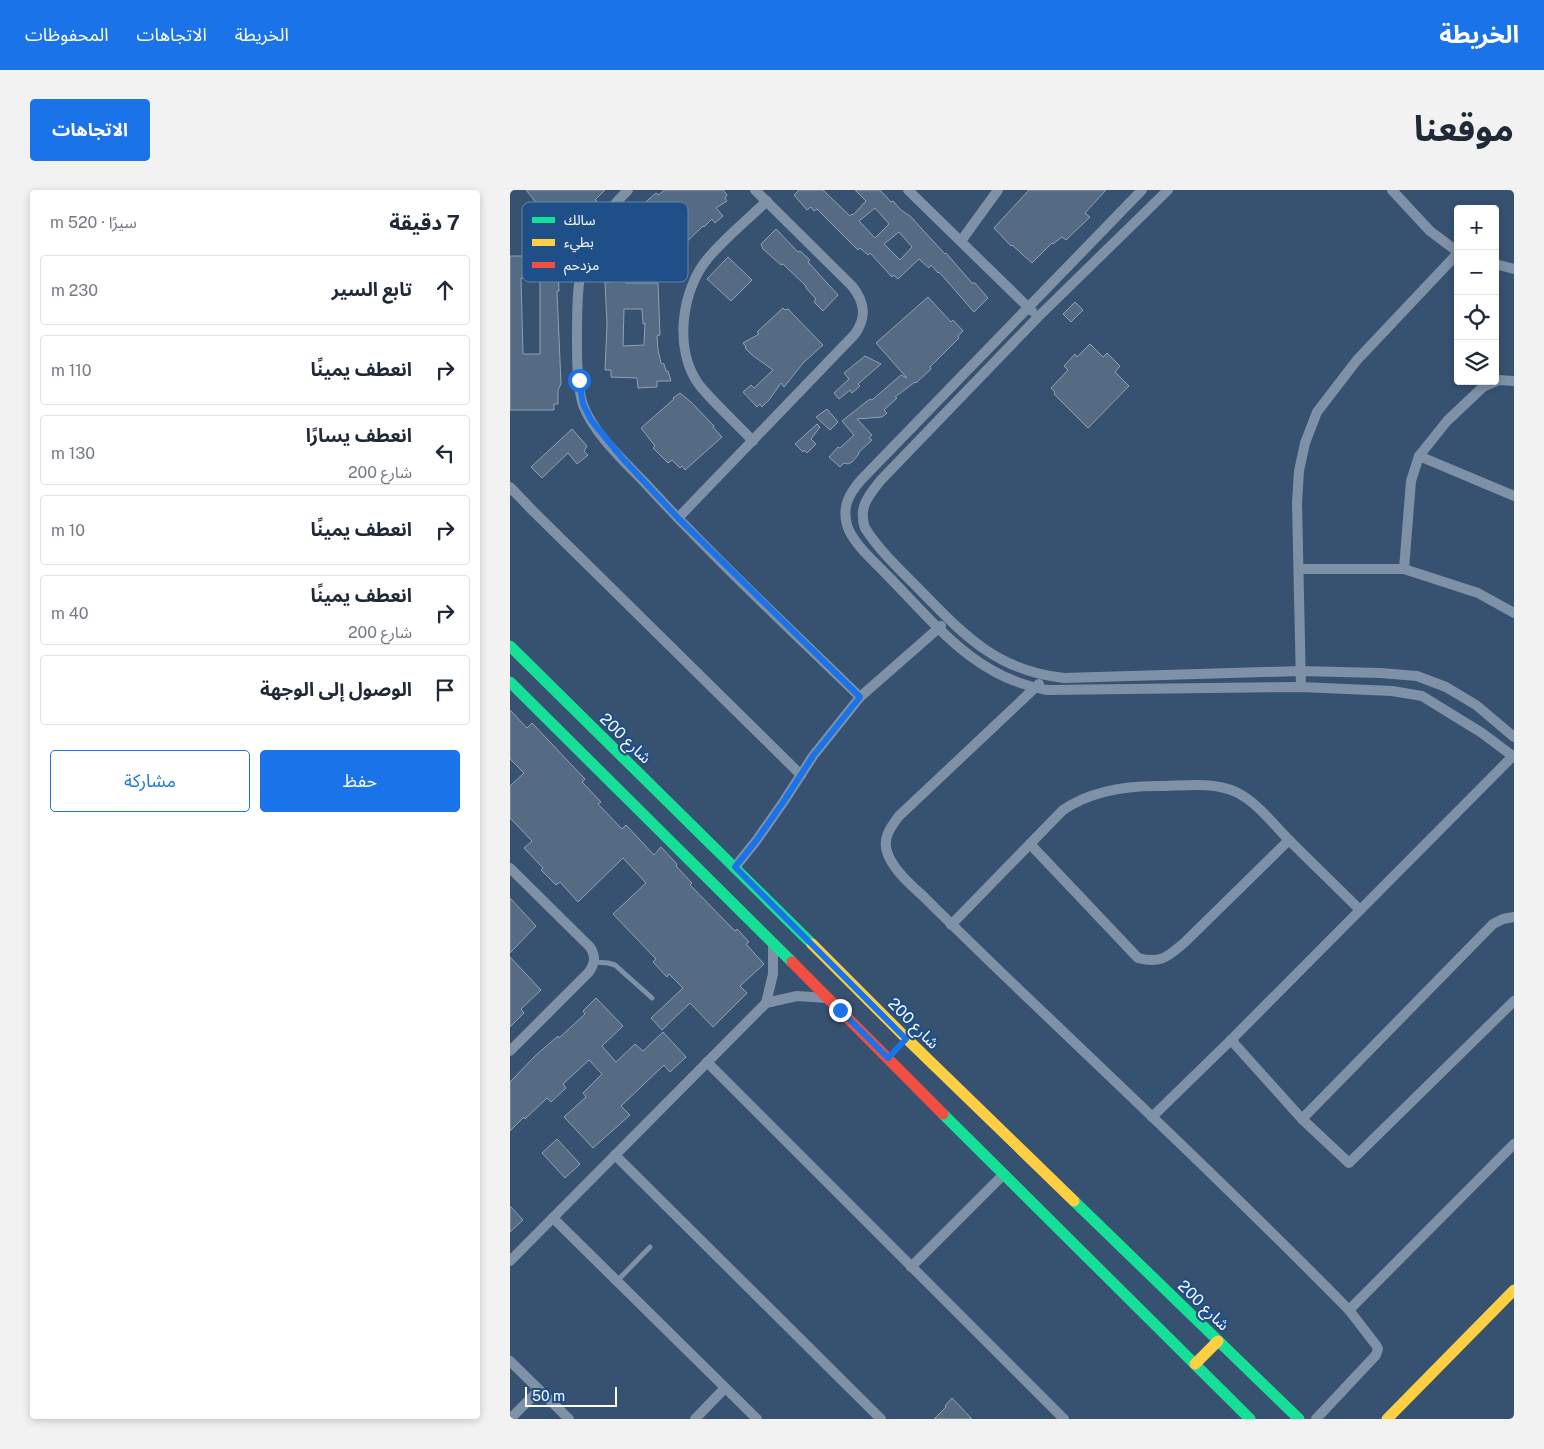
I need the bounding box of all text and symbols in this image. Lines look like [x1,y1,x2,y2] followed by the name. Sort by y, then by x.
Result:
[1439,20,1519,48] text: الخريطة
[25,24,109,45] text: المحفوظات
[137,24,207,45] text: الاتجاهات
[235,24,289,45] text: الخريطة
[30,99,150,161] button: الاتجاهات
[1414,108,1514,149] text: موقعنا
[522,202,688,282] legend
[1454,205,1499,385] map controls
[1454,205,1499,250] button: +
[389,210,460,235] text: 7 دقيقة
[564,212,596,228] text: سالك
[50,213,137,232] text: سيرًا · 520 m
[564,234,594,253] text: بطيء
[1454,250,1499,295] button: −
[564,257,599,276] text: مزدحم
[431,276,459,304] icon: ahead
[331,278,412,300] text: تابع السير
[51,281,98,300] text: 230 m
[1454,295,1499,340] button: locate
[1454,340,1499,385] button: layers
[431,356,459,384] icon: right
[311,358,412,380] text: انعطف يمينًا
[51,361,92,380] text: 110 m
[568,369,591,392] route start
[306,424,412,446] text: انعطف يسارًا
[431,439,459,467] icon: left
[51,444,95,463] text: 130 m
[348,463,412,482] text: شارع 200
[431,516,459,544] icon: right
[311,518,412,540] text: انعطف يمينًا
[51,521,85,540] text: 10 m
[311,584,412,606] text: انعطف يمينًا
[431,599,459,627] icon: right
[51,604,89,623] text: 40 m
[348,623,412,642] text: شارع 200
[431,676,459,704] icon: arrive
[260,678,412,700] text: الوصول إلى الوجهة
[594,709,655,770] street label: شارع 200
[50,750,250,812] button: مشاركة
[260,750,460,812] button: حفظ
[882,994,943,1055] street label: شارع 200
[829,999,852,1022] route end
[1172,1276,1233,1337] street label: شارع 200
[525,1384,618,1407] scale bar
[532,1388,565,1404] text: 50 m

